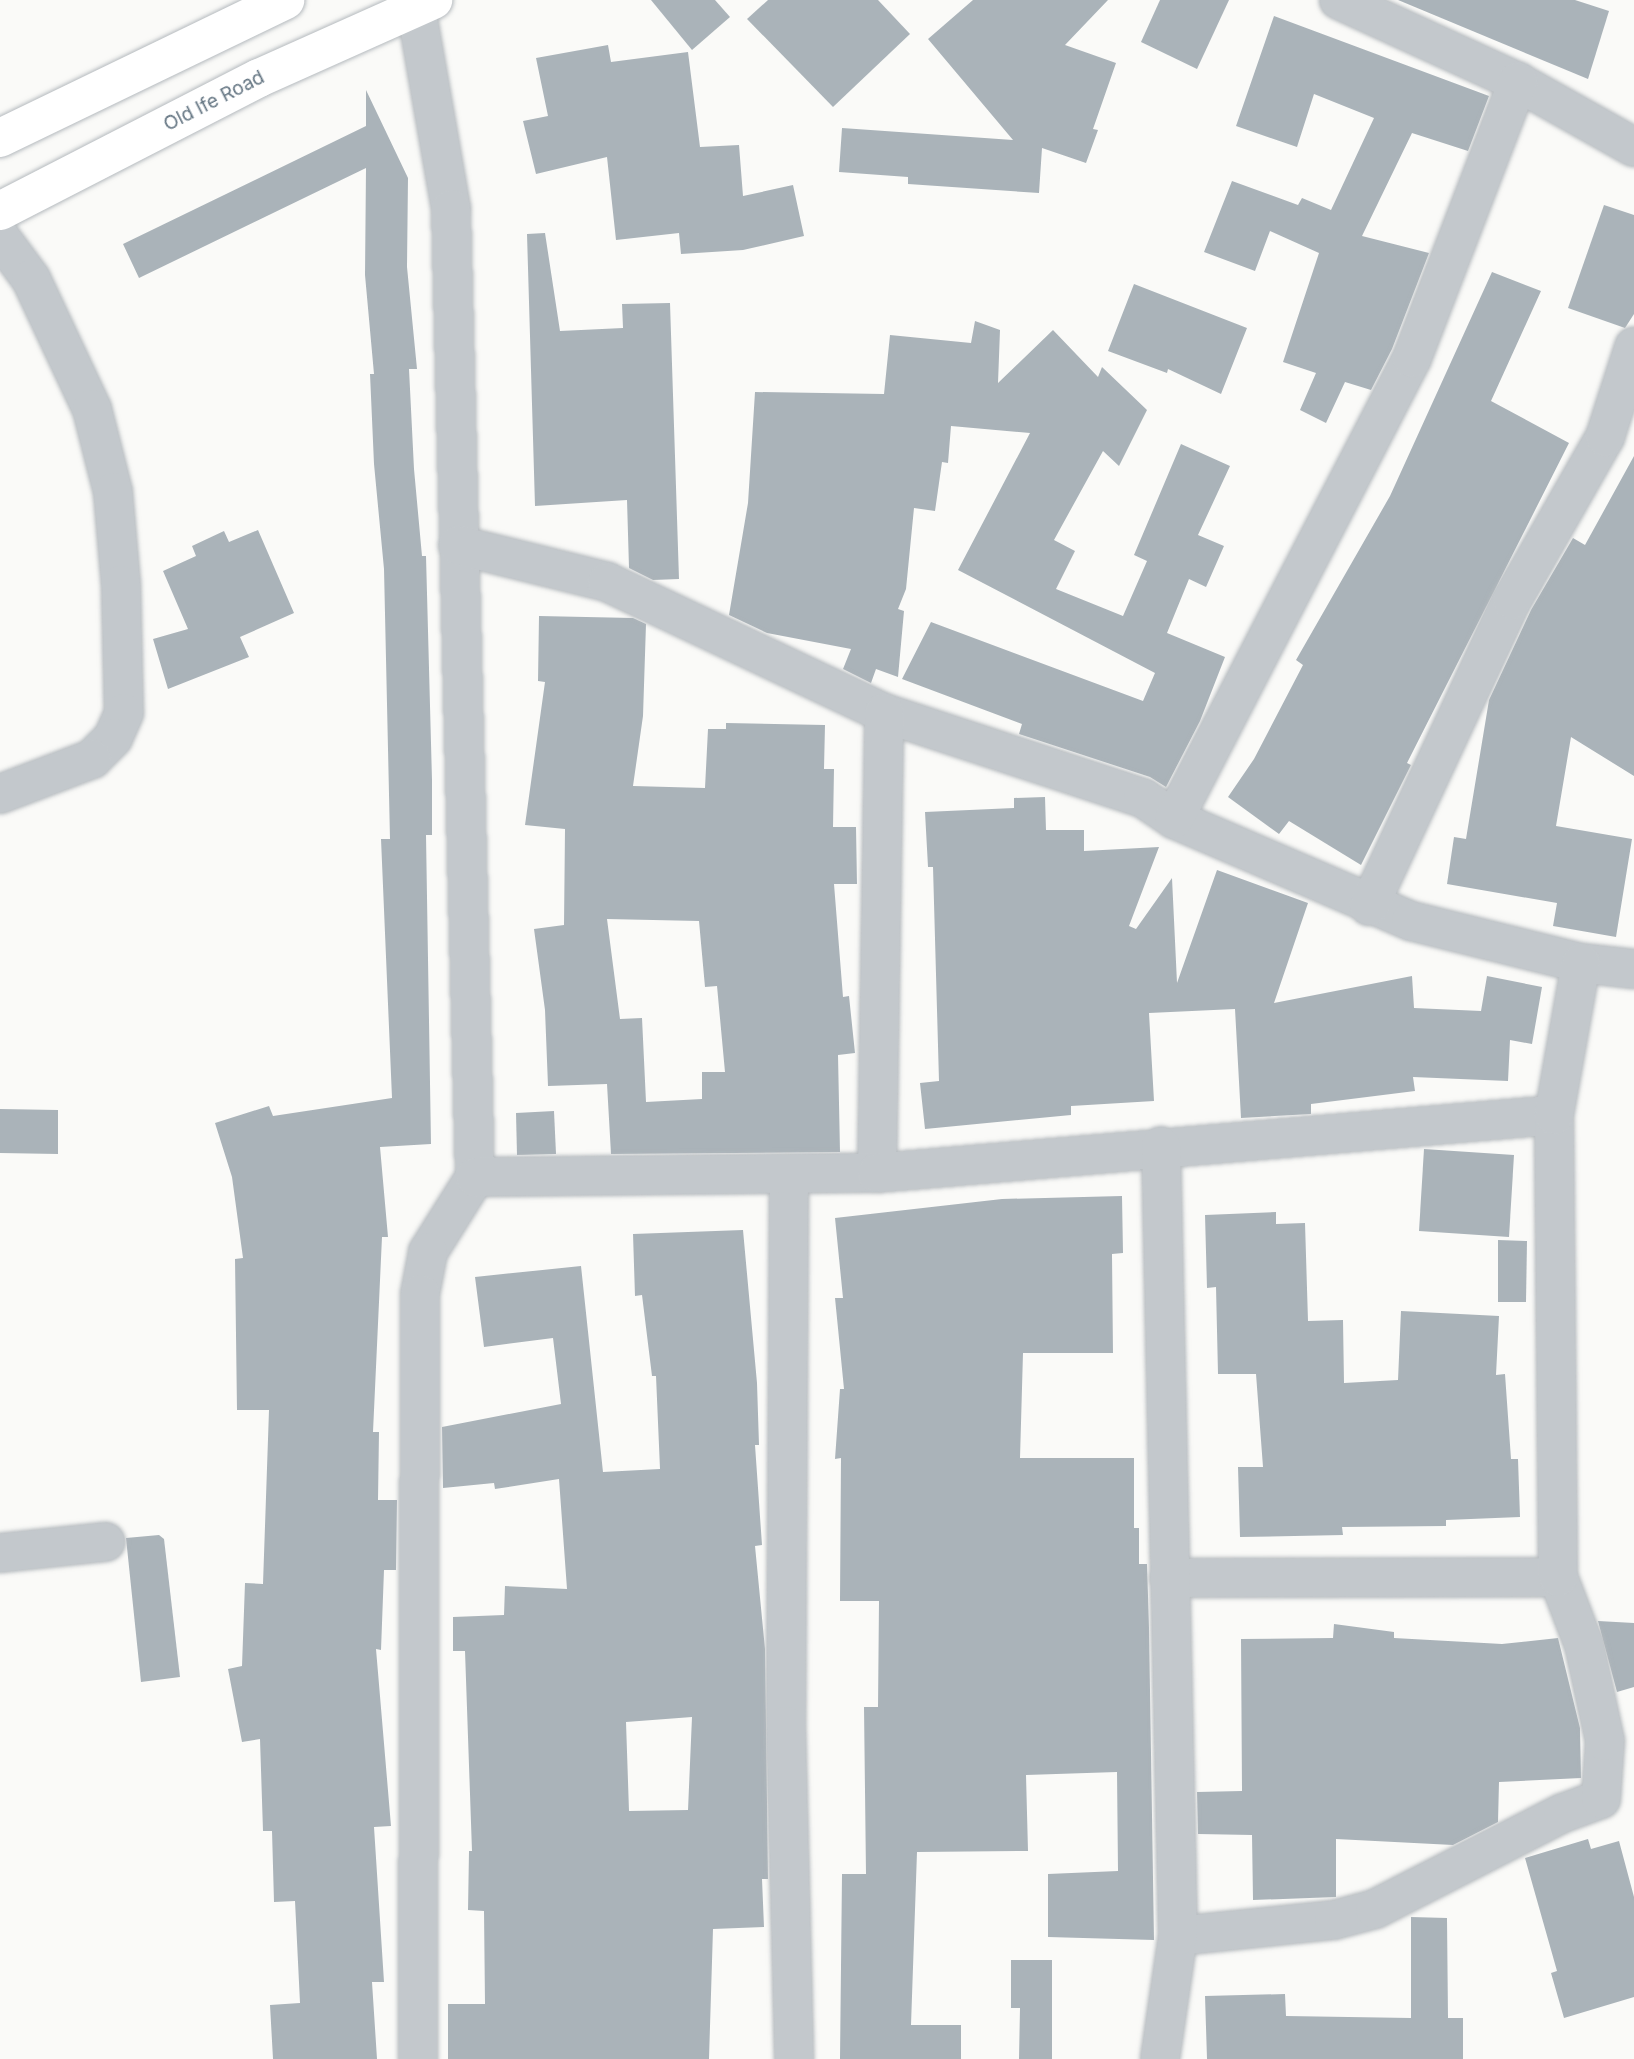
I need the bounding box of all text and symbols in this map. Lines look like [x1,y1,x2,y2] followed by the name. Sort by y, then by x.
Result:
[160,66,268,136] street label: Old Ife Road

